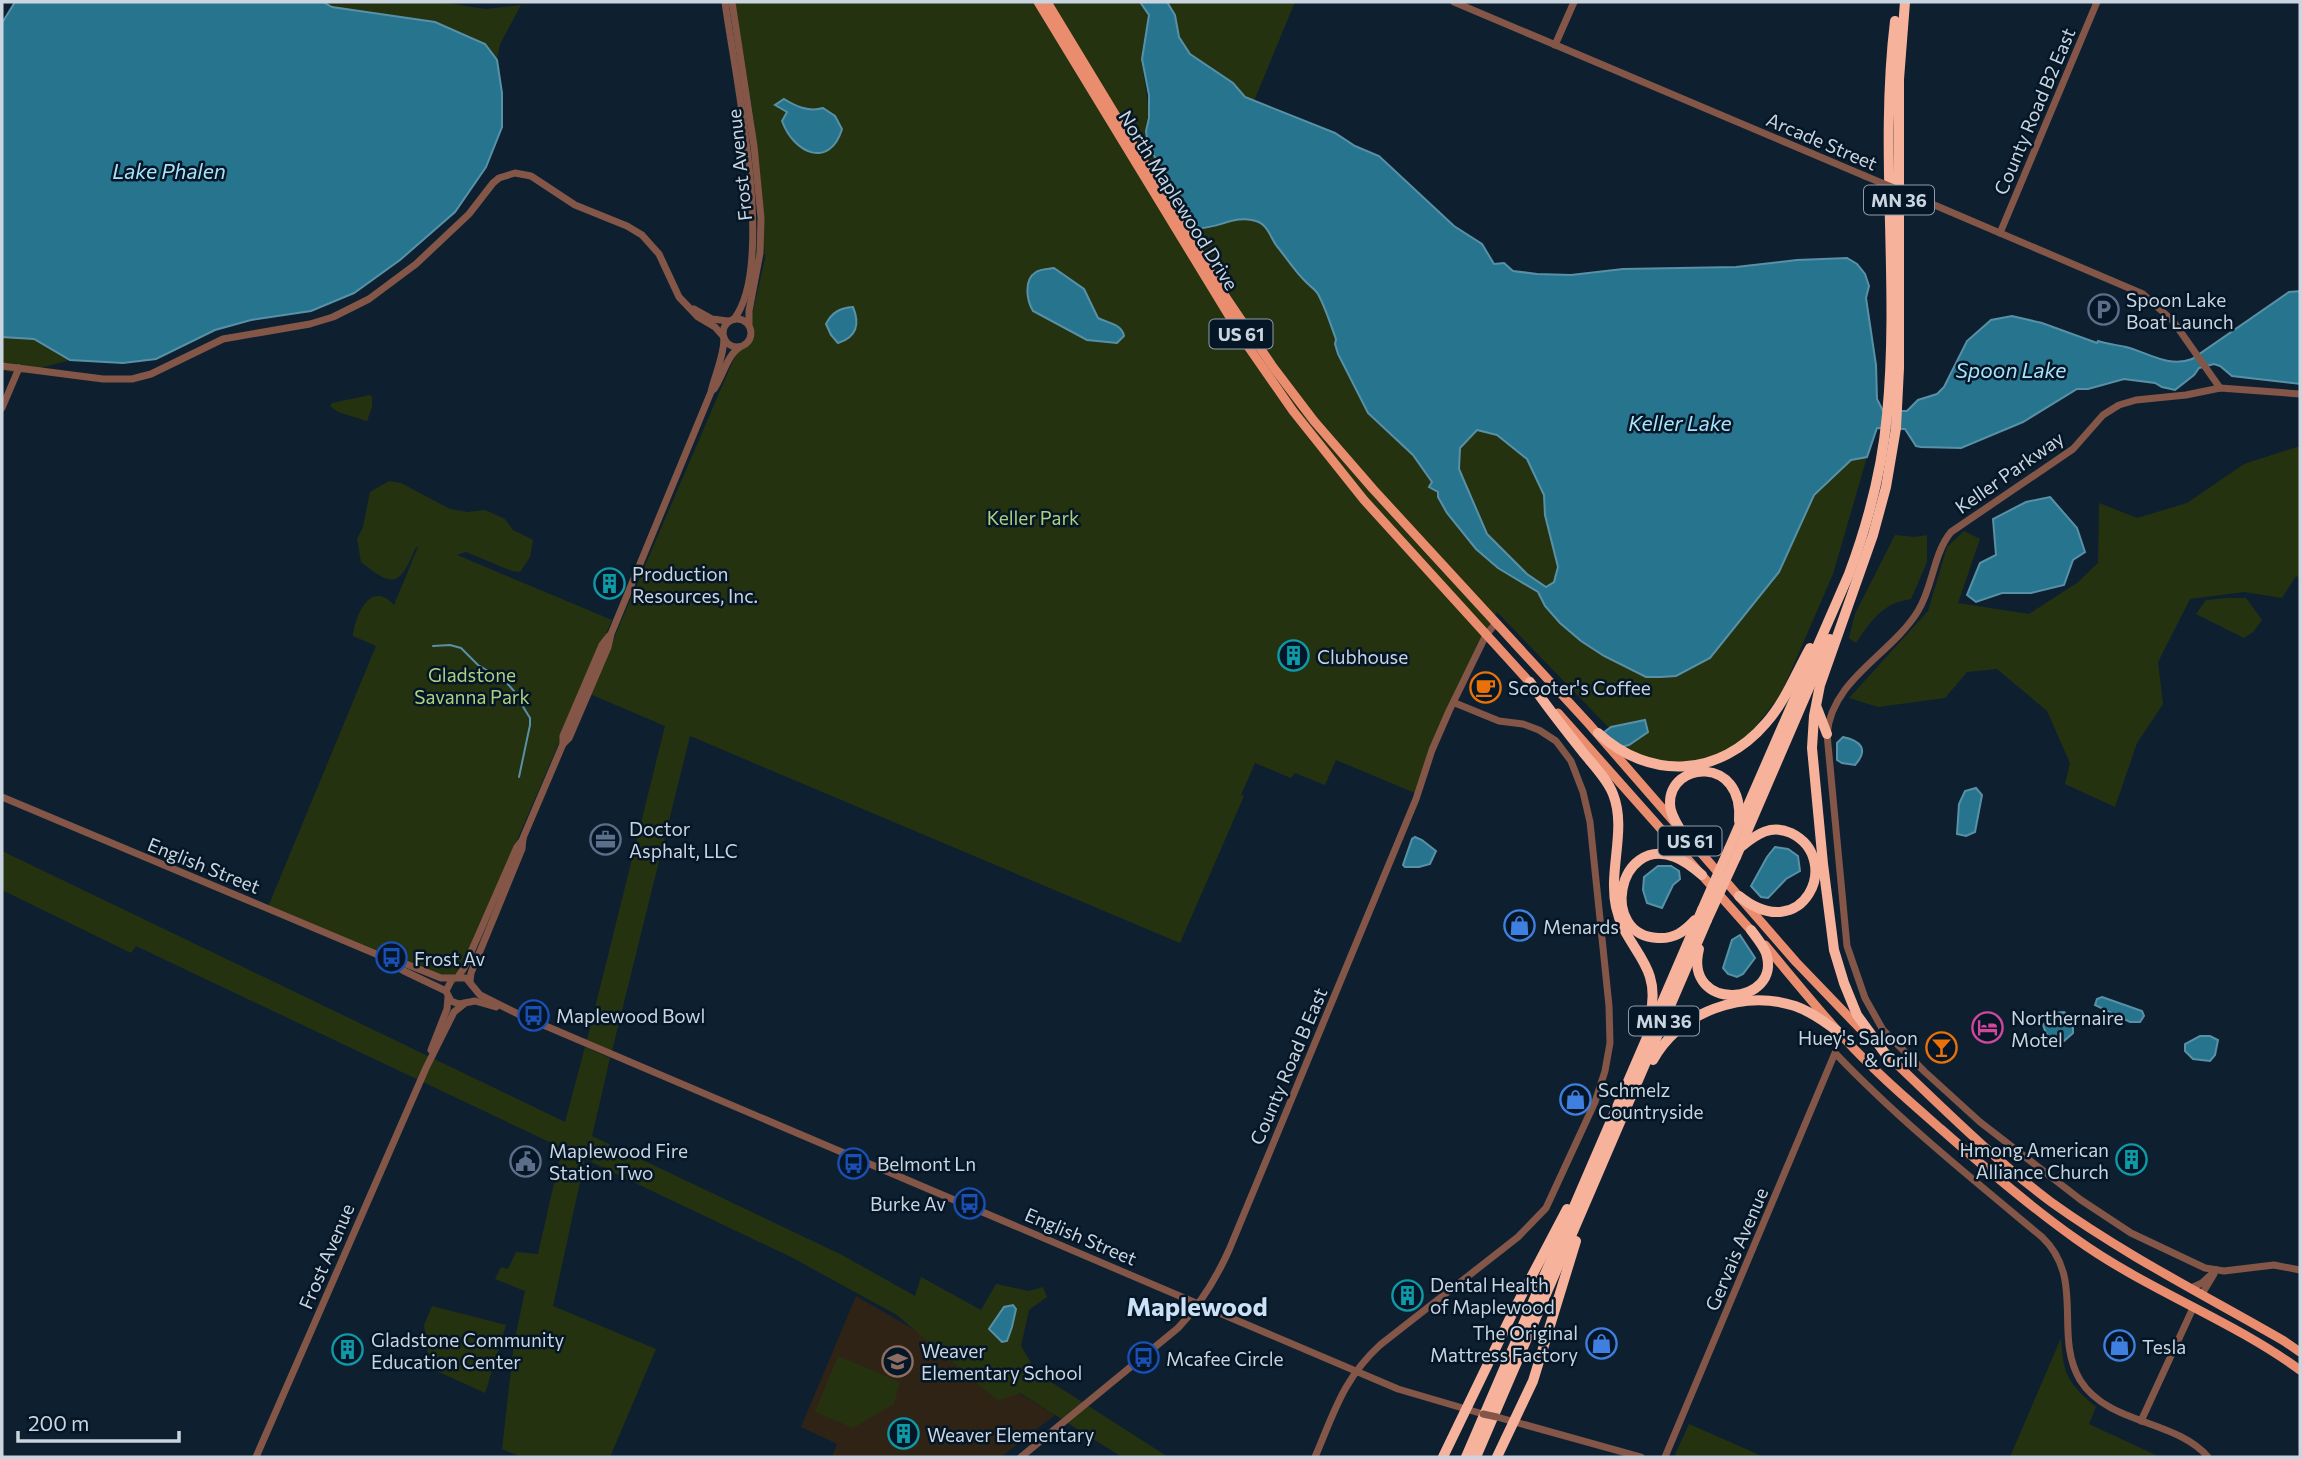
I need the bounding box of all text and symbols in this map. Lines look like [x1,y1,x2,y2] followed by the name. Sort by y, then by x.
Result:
[1988,24,2080,198] street label: County Road B2 East
[1114,106,1244,294] street label: North Maplewood Drive
[1763,107,1881,175] street label: Arcade Street
[722,108,756,222] street label: Frost Avenue
[112,158,226,183] water label: Lake Phalen
[1864,186,1934,215] road number: MN 36
[2126,288,2234,333] place label: Spoon Lake Boat Launch
[2086,293,2120,327] parking icon: Spoon Lake Boat Launch
[1210,320,1272,348] road number: US 61
[1956,357,2066,382] water label: Spoon Lake
[1628,410,1732,435] water label: Keller Lake
[1950,426,2068,518] street label: Keller Parkway
[987,506,1079,529] park label: Keller Park
[632,562,758,607] place label: Production Resources, Inc.
[592,567,626,601] building icon: Production Resources, Inc.
[1277,639,1311,673] building icon: Clubhouse
[1317,645,1408,668] place label: Clubhouse
[414,663,530,708] park label: Gladstone Savanna Park
[1468,670,1502,704] cafe icon: Scooter's Coffee
[1508,676,1651,699] place label: Scooter's Coffee
[629,817,738,862] place label: Doctor Asphalt, LLC
[589,822,623,856] office icon: Doctor Asphalt, LLC
[1658,826,1722,856] road number: US 61
[145,832,264,898] street label: English Street
[1503,909,1537,943] shop icon: Menards
[1543,915,1619,938] place label: Menards
[374,941,408,975] bus stop icon: Frost Av
[414,947,485,970] place label: Frost Av
[1244,984,1332,1148] street label: County Road B East
[516,998,550,1032] bus stop icon: Maplewood Bowl
[556,1004,705,1027] place label: Maplewood Bowl
[1629,1006,1699,1036] road number: MN 36
[2011,1006,2124,1051] place label: Northernaire Motel
[1971,1011,2005,1045] hotel icon: Northernaire Motel
[1798,1026,1918,1071] place label: Huey's Saloon & Grill
[1924,1031,1958,1065] bar icon: Huey's Saloon & Grill
[1598,1078,1704,1123] place label: Schmelz Countryside
[1558,1083,1592,1117] shop icon: Schmelz Countryside
[1960,1138,2109,1183] place label: Hmong American Alliance Church
[549,1139,688,1184] place label: Maplewood Fire Station Two
[2115,1143,2149,1177] building icon: Hmong American Alliance Church
[509,1144,543,1178] public building icon: Maplewood Fire Station Two
[837,1146,871,1180] bus stop icon: Belmont Ln
[877,1152,976,1175] place label: Belmont Ln
[1700,1184,1772,1314] street label: Gervais Avenue
[952,1186,986,1220] bus stop icon: Burke Av
[870,1192,946,1215] place label: Burke Av
[293,1200,359,1312] street label: Frost Avenue
[1022,1202,1140,1270] street label: English Street
[1430,1273,1555,1318] place label: Dental Health of Maplewood
[1390,1278,1424,1312] building icon: Dental Health of Maplewood
[1126,1290,1268,1321] district label: Maplewood
[1430,1321,1578,1366] place label: The Original Mattress Factory
[1584,1326,1618,1360] shop icon: The Original Mattress Factory
[371,1328,565,1373] place label: Gladstone Community Education Center
[2102,1329,2136,1363] shop icon: Tesla
[331,1333,365,1367] building icon: Gladstone Community Education Center
[2142,1335,2186,1358] place label: Tesla
[921,1339,1082,1384] place label: Weaver Elementary School
[1126,1341,1160,1375] bus stop icon: Mcafee Circle
[881,1344,915,1378] school or university icon: Weaver Elementary School
[1166,1347,1284,1370] place label: Mcafee Circle
[18,1400,178,1444] scale bar
[28,1410,89,1435] text: 200 m
[887,1417,921,1451] building icon: Weaver Elementary
[927,1423,1094,1446] place label: Weaver Elementary

